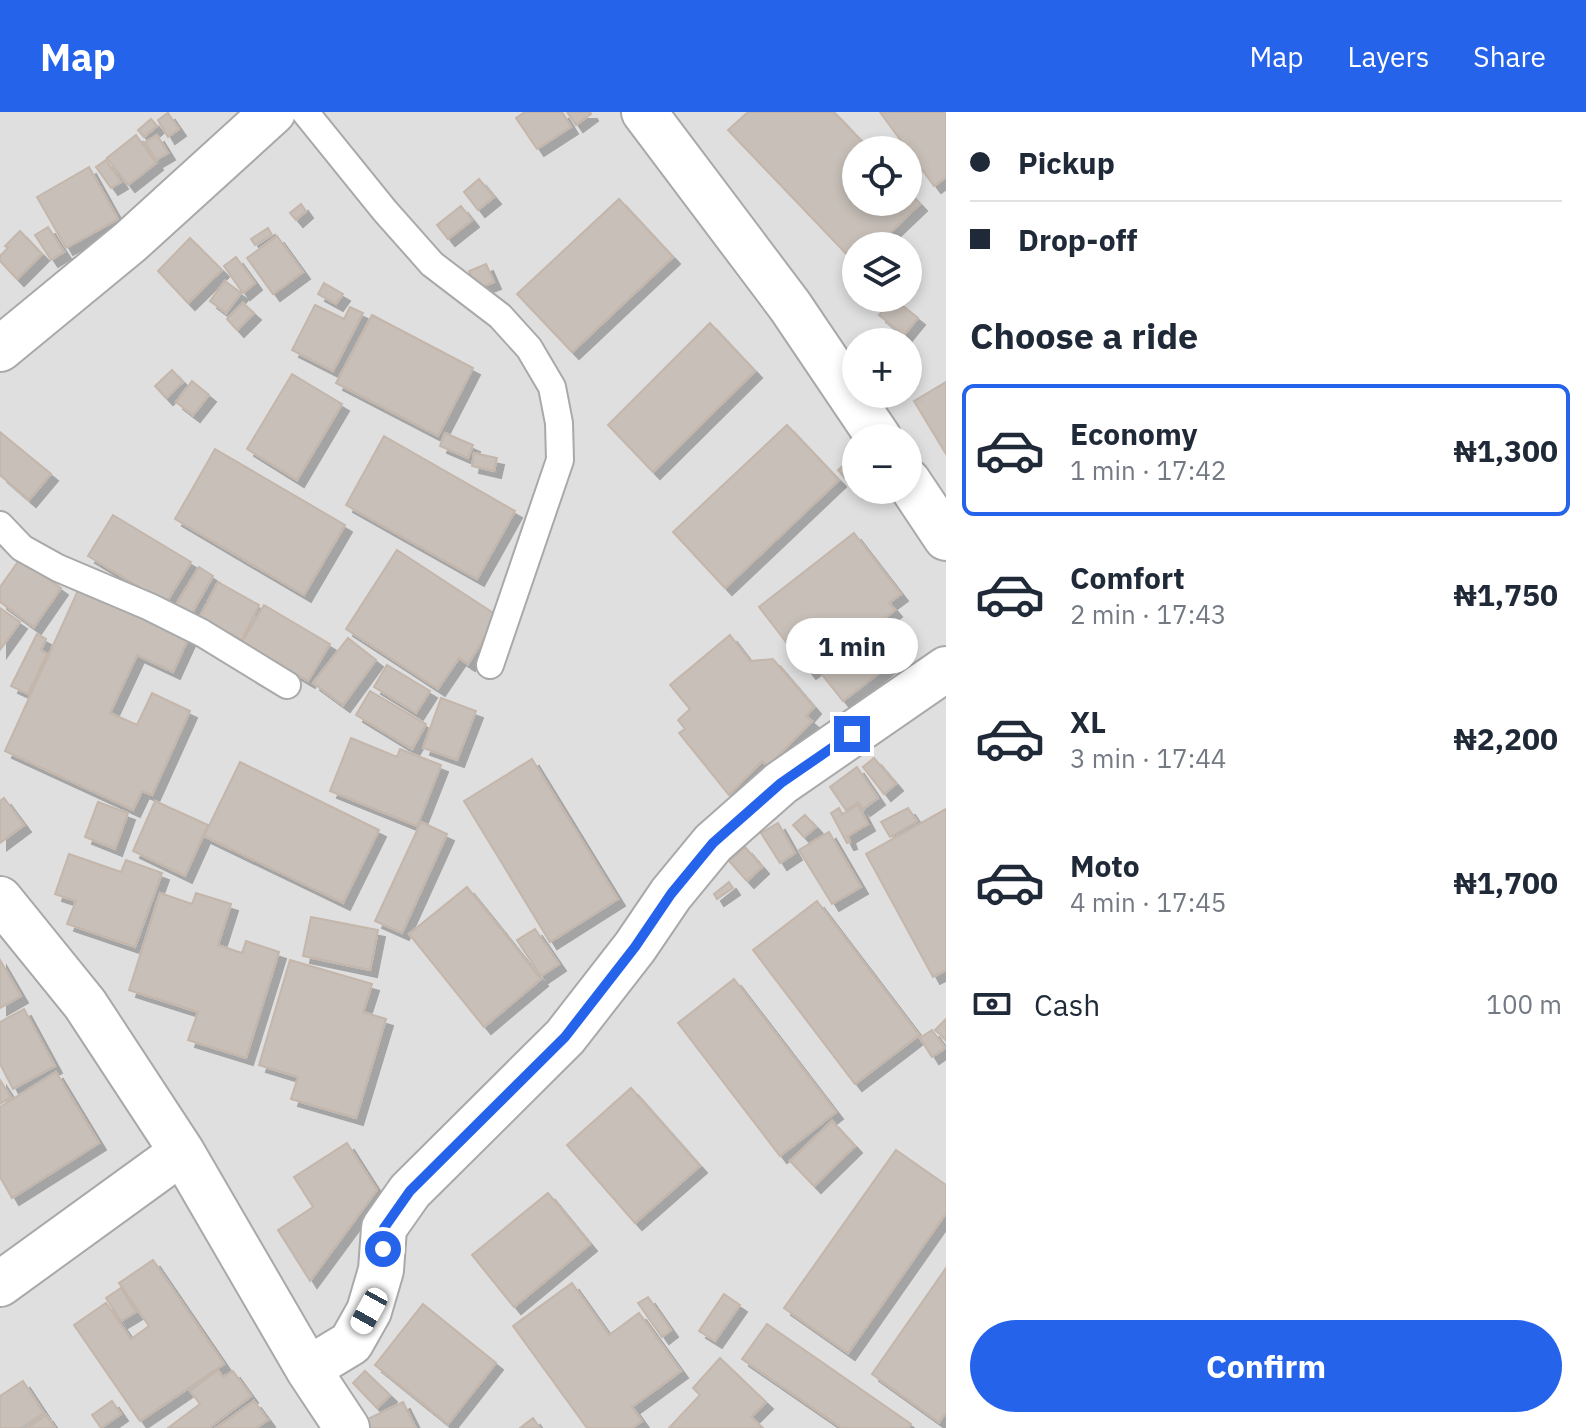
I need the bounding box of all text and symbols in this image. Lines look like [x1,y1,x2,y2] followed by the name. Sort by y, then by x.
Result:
[40,32,116,81] text: Map
[1249,38,1303,75] text: Map
[1347,38,1429,75] text: Layers
[1473,38,1546,75] text: Share
[842,136,922,504] map controls
[842,136,922,216] button: locate
[1018,143,1115,182] text: Pickup
[1018,220,1137,259] text: Drop-off
[842,232,922,312] button: layers
[970,312,1198,359] text: Choose a ride
[842,328,922,408] button: +
[974,414,1046,486] icon: car
[1070,414,1198,453] text: Economy
[842,424,922,504] button: −
[1453,431,1558,470] text: ₦1,300
[1070,453,1226,487] text: 1 min · 17:42
[974,558,1046,630] icon: car
[1070,558,1185,597] text: Comfort
[1453,575,1558,614] text: ₦1,750
[1070,597,1226,631] text: 2 min · 17:43
[786,618,918,674] callout: 1 min
[818,629,886,663] text: 1 min
[974,702,1046,774] icon: car
[1070,702,1106,741] text: XL
[834,716,870,752] route end
[1453,719,1558,758] text: ₦2,200
[1070,741,1226,775] text: 3 min · 17:44
[974,846,1046,918] icon: car
[1070,846,1140,885] text: Moto
[1453,863,1558,902] text: ₦1,700
[1070,885,1226,919] text: 4 min · 17:45
[970,982,1014,1026] icon: cash
[1034,985,1100,1024] text: Cash
[1486,987,1562,1021] text: 100 m
[365,1231,401,1267] route start
[347,1284,391,1338] car
[970,1320,1562,1412] button: Confirm

